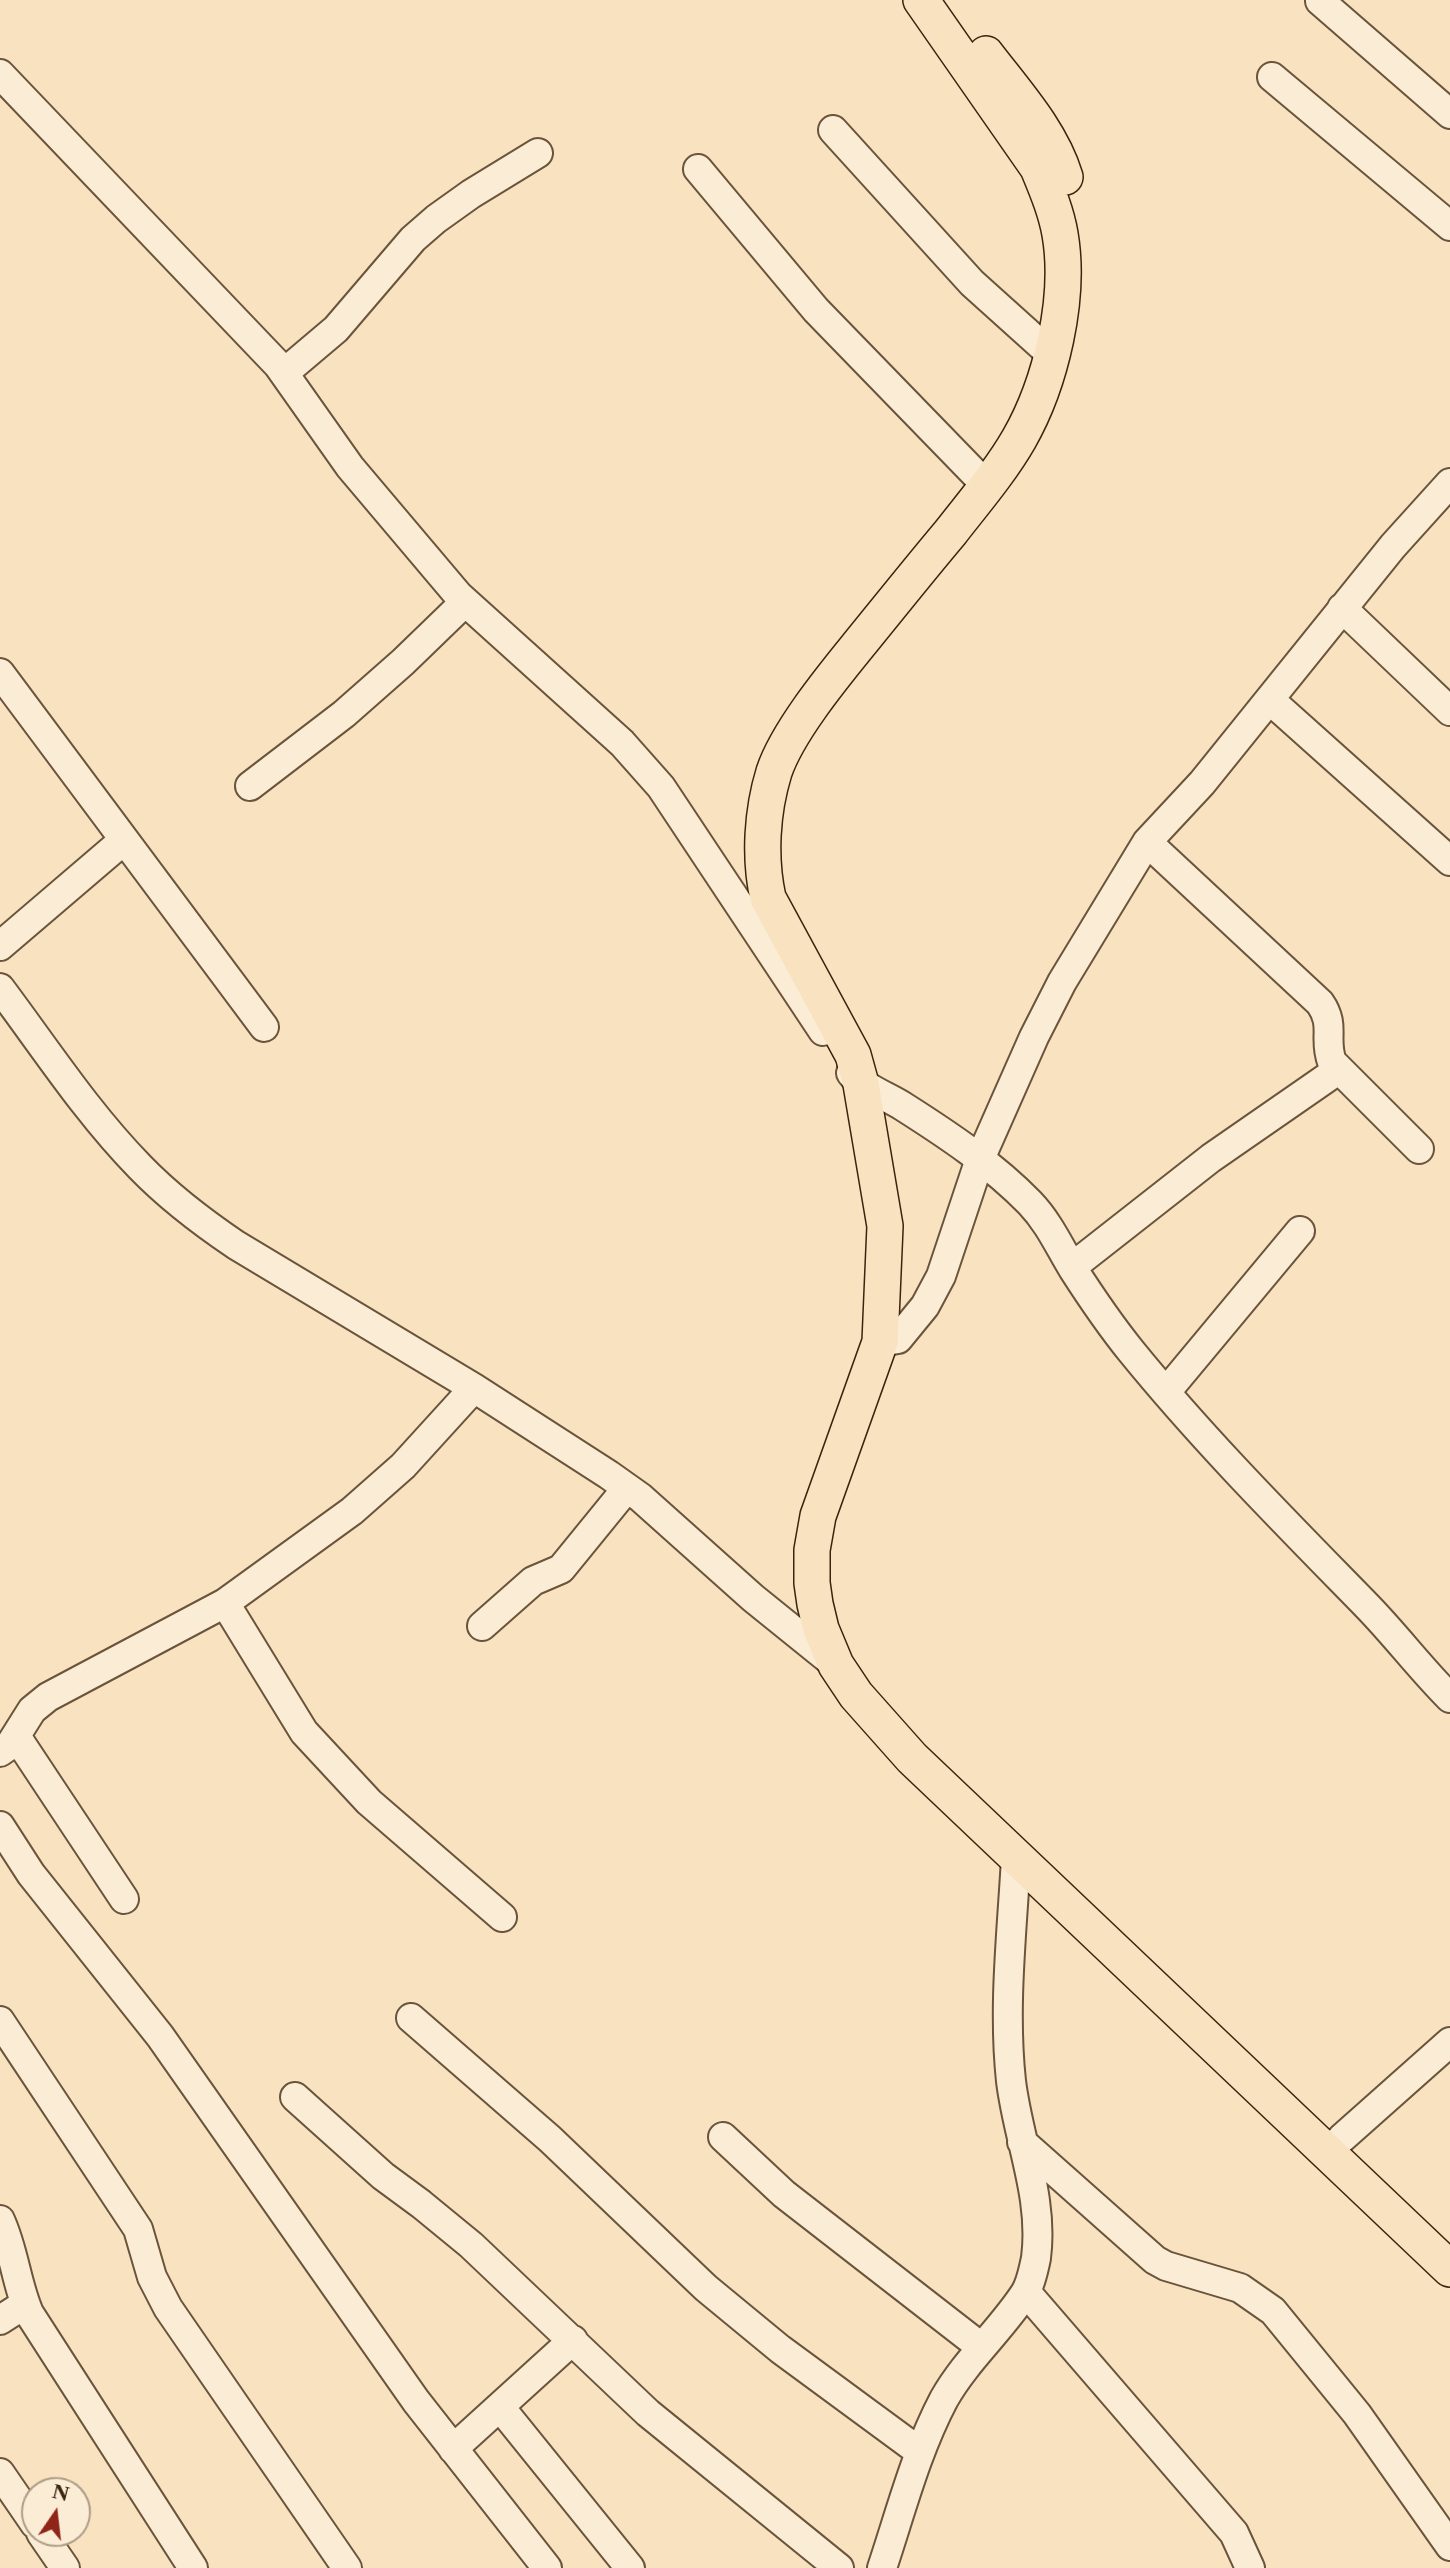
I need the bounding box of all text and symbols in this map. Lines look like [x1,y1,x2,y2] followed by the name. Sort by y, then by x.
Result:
[21,2477,91,2547] north arrow
[50,2480,72,2506] text: N

